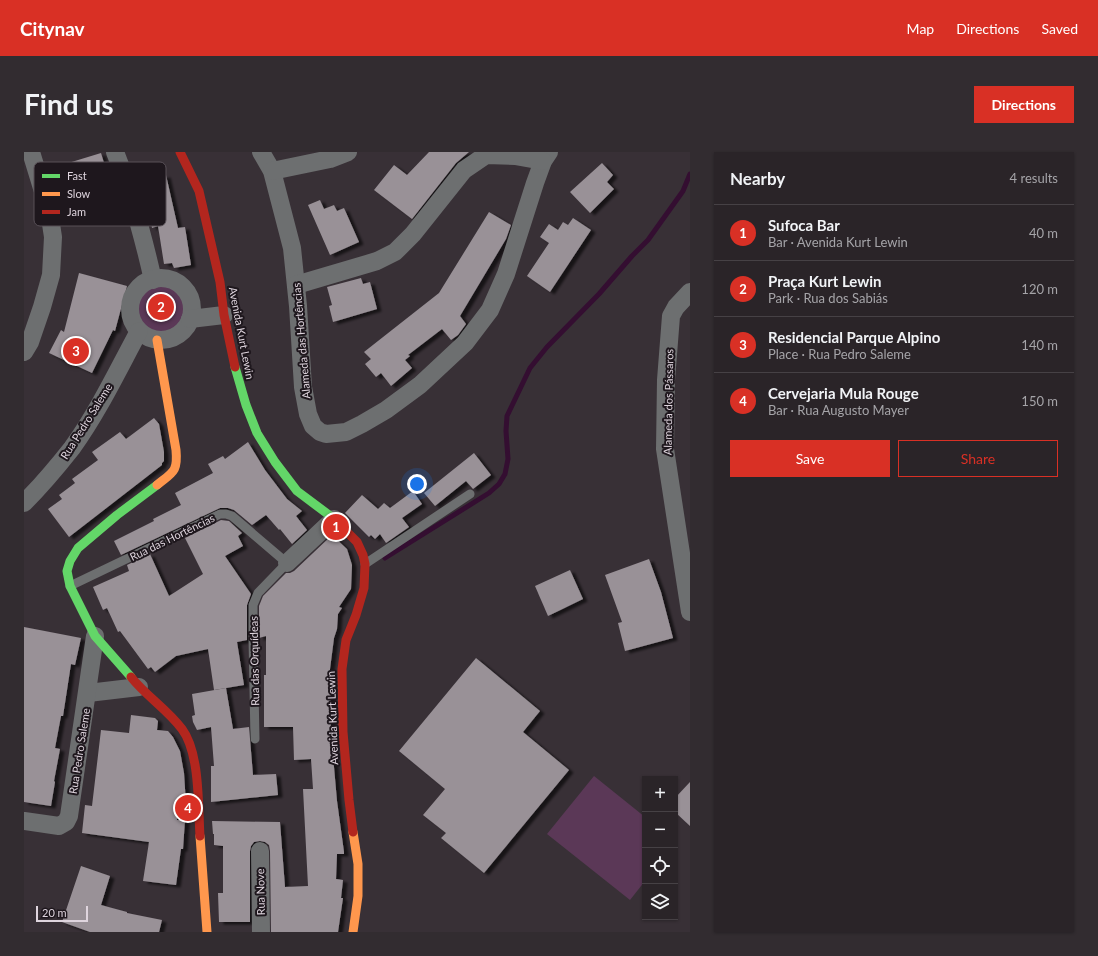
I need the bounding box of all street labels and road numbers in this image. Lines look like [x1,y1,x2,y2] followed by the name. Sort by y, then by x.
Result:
[289,282,313,400] street label: Alameda das Hortências
[227,286,257,380] street label: Avenida Kurt Lewin
[661,348,675,455] street label: Alameda dos Pássaros
[57,381,115,461] street label: Rua Pedro Saleme
[127,511,217,563] street label: Rua das Hortências
[247,616,261,706] street label: Rua das Orquídeas
[324,671,340,765] street label: Avenida Kurt Lewin
[66,707,92,795] street label: Rua Pedro Saleme
[253,868,267,915] street label: Rua Nove

